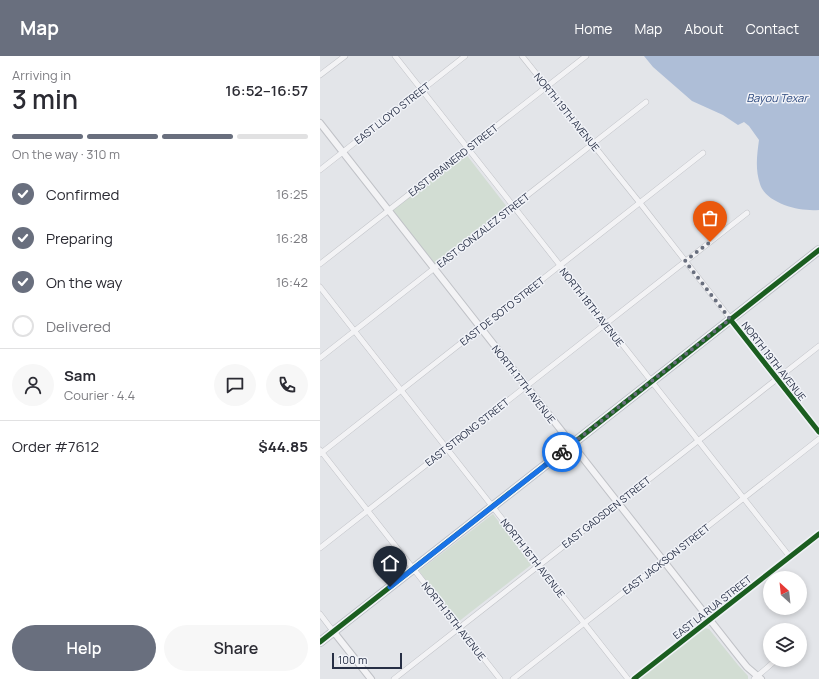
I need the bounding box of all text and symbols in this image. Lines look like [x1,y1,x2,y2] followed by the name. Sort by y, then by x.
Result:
[20,15,59,41] text: Map
[575,19,612,38] text: Home
[634,19,662,38] text: Map
[684,19,724,38] text: About
[746,19,799,38] text: Contact
[12,66,71,84] text: Arriving in
[531,70,603,154] street label: NORTH 19TH AVENUE
[351,79,433,147] street label: EAST LLOYD STREET
[225,80,308,101] text: 16:52–16:57
[12,81,78,117] text: 3 min
[747,90,809,105] water label: Bayou Texar
[405,121,501,199] street label: EAST BRAINERD STREET
[12,145,120,163] text: On the way · 310 m
[12,183,34,205] icon: check
[46,184,119,205] text: Confirmed
[276,185,308,203] text: 16:25
[434,189,532,271] street label: EAST GONZALEZ STREET
[693,201,727,242] pin
[699,207,721,229] icon: bag
[12,227,34,249] icon: check
[46,228,113,249] text: Preparing
[276,229,308,247] text: 16:28
[557,265,627,350] street label: NORTH 18TH AVENUE
[12,271,34,293] icon: check
[46,272,122,293] text: On the way
[276,273,308,291] text: 16:42
[457,273,547,349] street label: EAST DE SOTO STREET
[46,316,111,337] text: Delivered
[739,318,810,404] street label: NORTH 19TH AVENUE
[489,342,559,426] street label: NORTH 17TH AVENUE
[12,364,54,406] button: person
[214,364,256,406] button: chat
[266,364,308,406] button: phone
[64,365,96,386] text: Sam
[64,386,135,404] text: Courier · 4.4
[422,395,512,469] street label: EAST STRONG STREET
[542,432,582,472] courier
[12,436,99,457] text: Order #7612
[258,436,308,457] text: $44.85
[551,441,573,463] icon: bike
[559,473,653,551] street label: EAST GADSDEN STREET
[498,515,569,601] street label: NORTH 16TH AVENUE
[620,521,713,597] street label: EAST JACKSON STREET
[373,546,407,587] pin
[379,552,401,574] icon: home
[763,571,807,615] north arrow
[763,571,807,667] map controls
[670,572,754,642] street label: EAST LA RUA STREET
[419,579,489,664] street label: NORTH 15TH AVENUE
[763,623,807,667] button: layers
[12,625,156,671] button: Help
[164,625,308,671] button: Share
[332,651,402,670] scale bar
[338,652,367,667] text: 100 m

